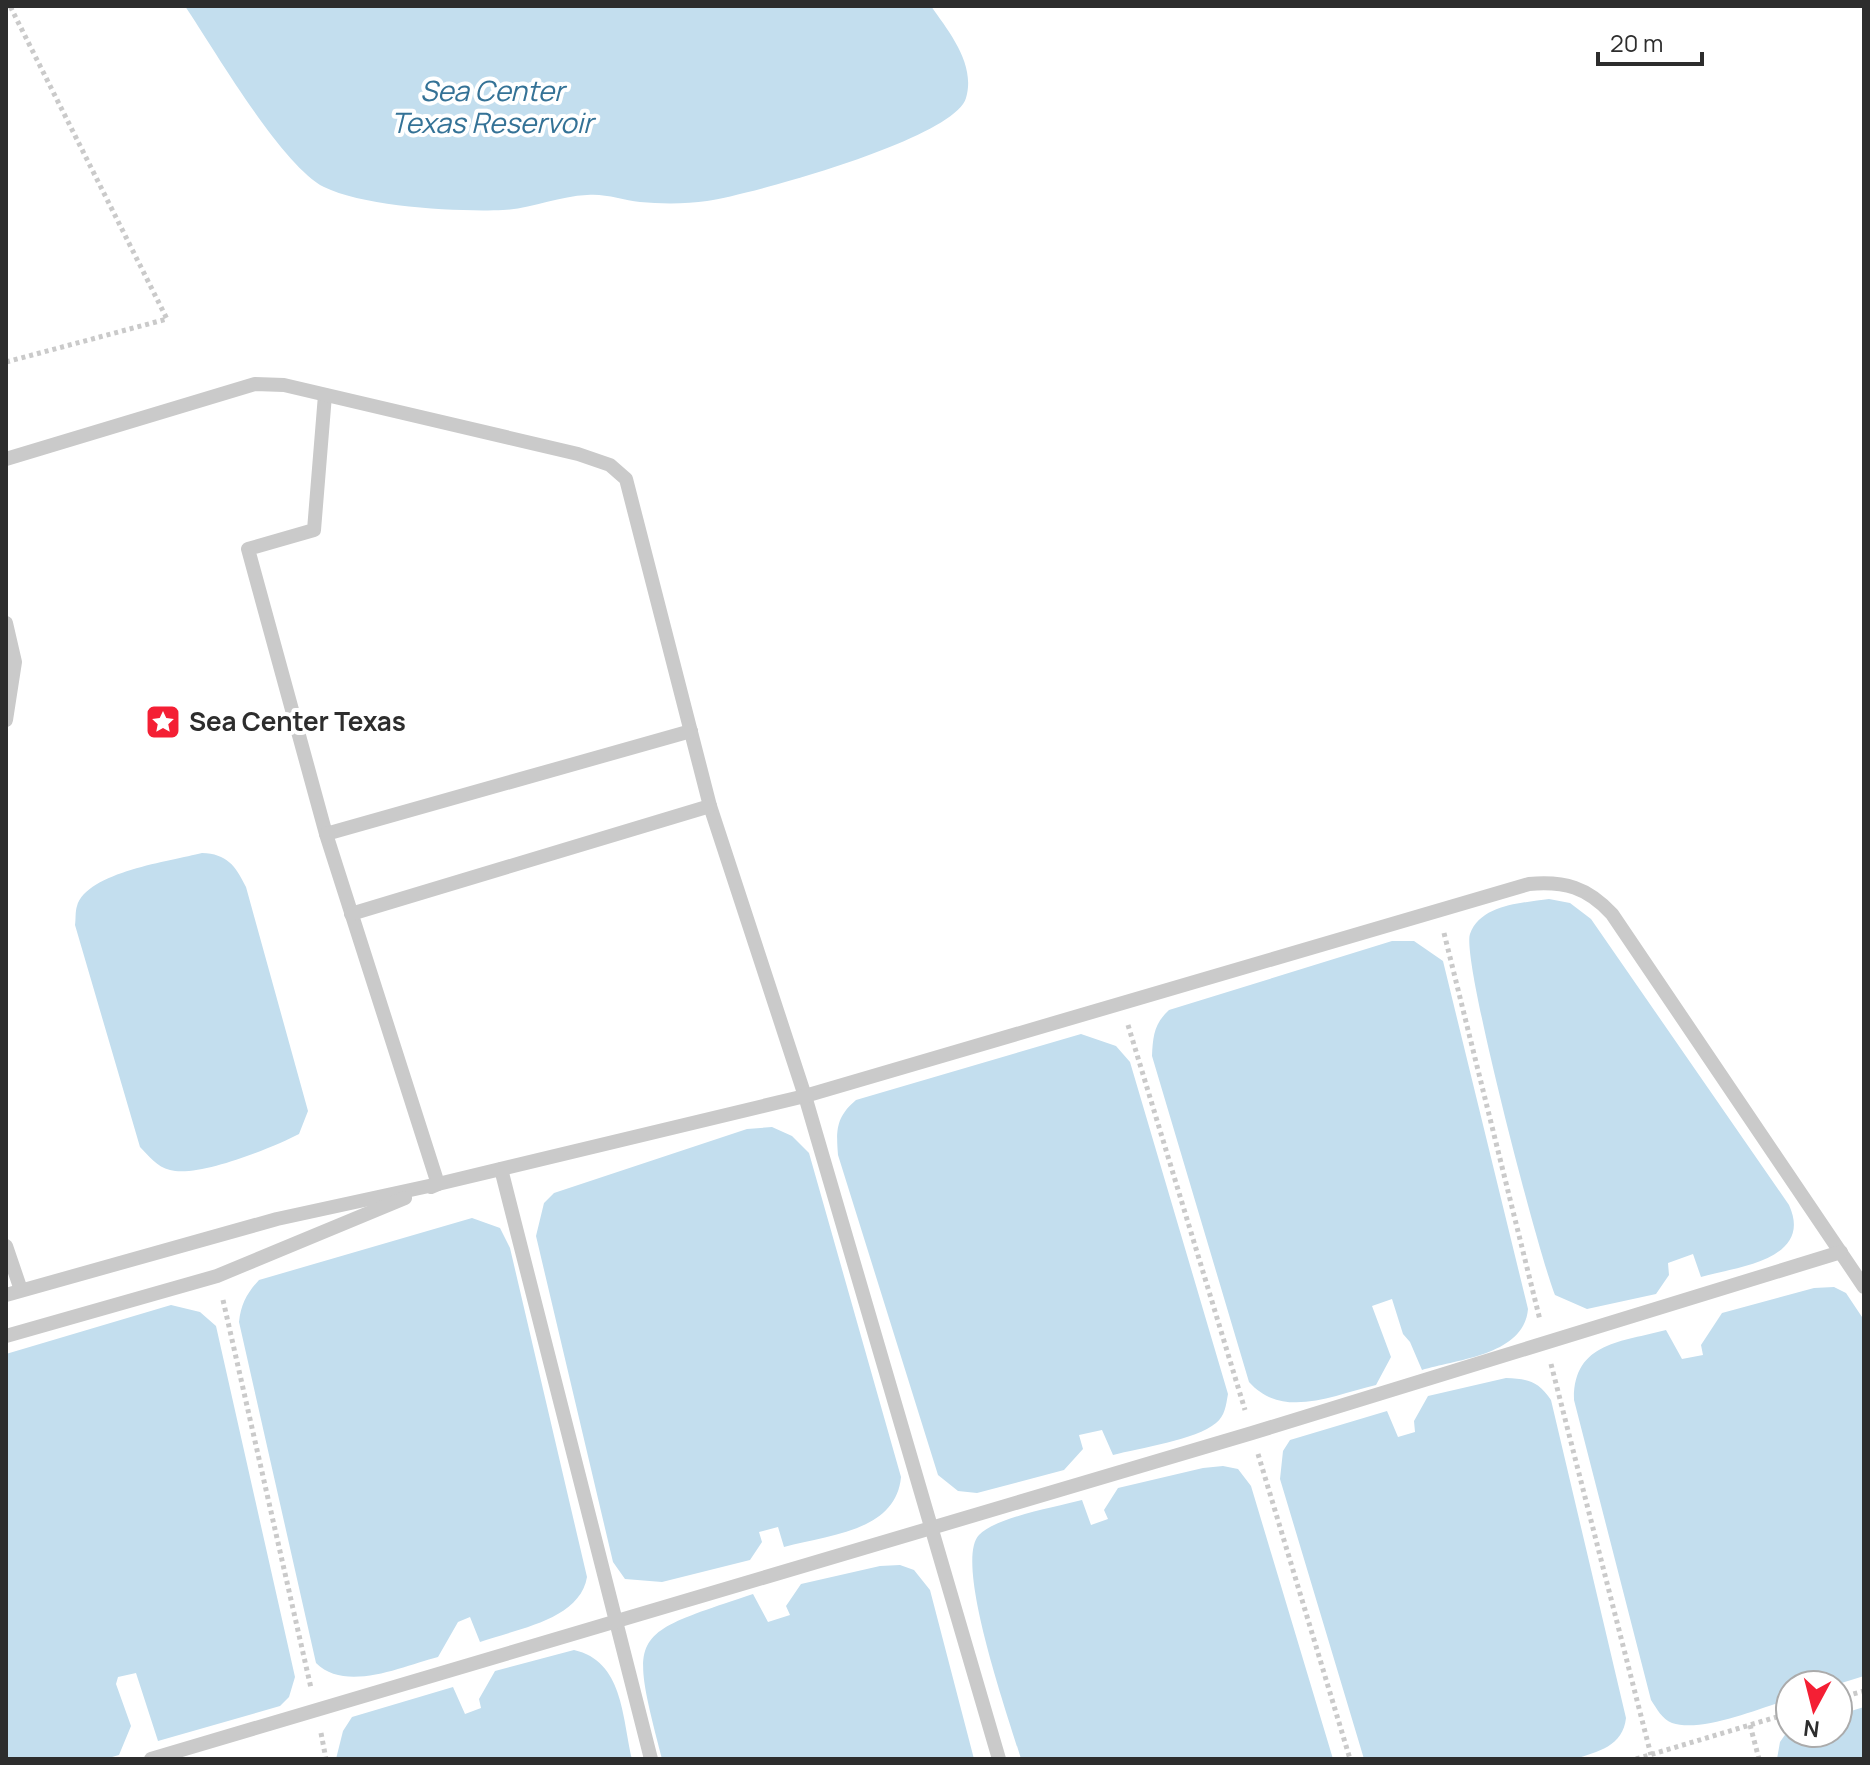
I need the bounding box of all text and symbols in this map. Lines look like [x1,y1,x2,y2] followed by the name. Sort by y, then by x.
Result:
[1598,16,1702,66] scale bar
[1610,26,1663,59] text: 20 m
[391,71,597,141] water label: Sea Center Texas Reservoir
[144,703,182,741] place icon: Sea Center Texas
[189,703,406,739] place label: Sea Center Texas
[1774,1669,1854,1749] north arrow
[1802,1713,1821,1745] text: N

